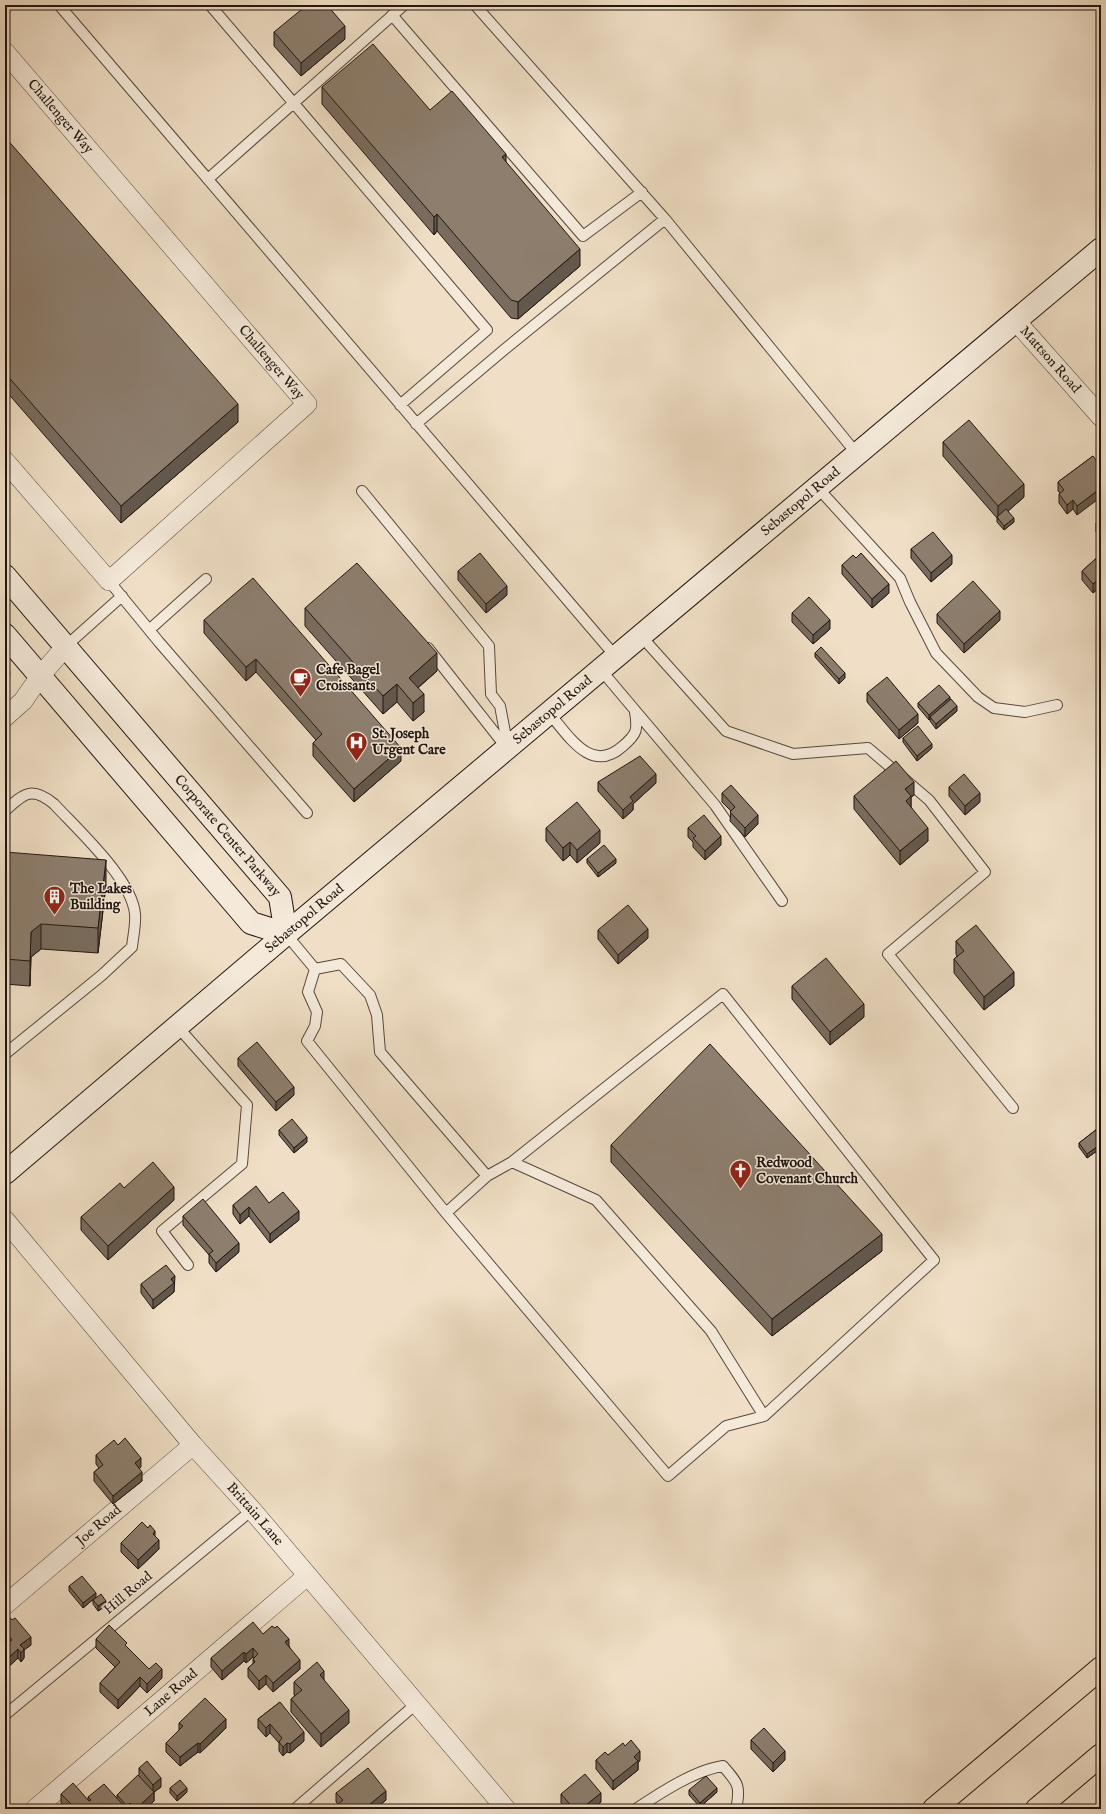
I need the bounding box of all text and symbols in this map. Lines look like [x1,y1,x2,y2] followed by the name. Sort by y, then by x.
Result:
[23,76,97,158] street label: Challenger Way
[234,321,308,403] street label: Challenger Way
[1016,322,1085,397] street label: Mattson Road
[757,463,844,540] street label: Sebastopol Road
[316,661,381,695] place label: Cafe Bagel Croissants
[287,665,313,698] cafe icon: Cafe Bagel Croissants
[509,671,596,748] street label: Sebastopol Road
[371,725,446,759] place label: St. Joseph Urgent Care
[343,729,369,762] hospital icon: St. Joseph Urgent Care
[170,771,285,901] street label: Corporate Center Parkway
[69,880,132,914] place label: The Lakes Building
[261,880,348,957] street label: Sebastopol Road
[41,884,67,917] building icon: The Lakes Building
[756,1154,859,1188] place label: Redwood Covenant Church
[727,1158,753,1191] church icon: Redwood Covenant Church
[222,1479,288,1550] street label: Brittain Lane
[71,1501,125,1551] street label: Joe Road
[100,1567,156,1619] street label: Hill Road
[141,1664,202,1720] street label: Lane Road

